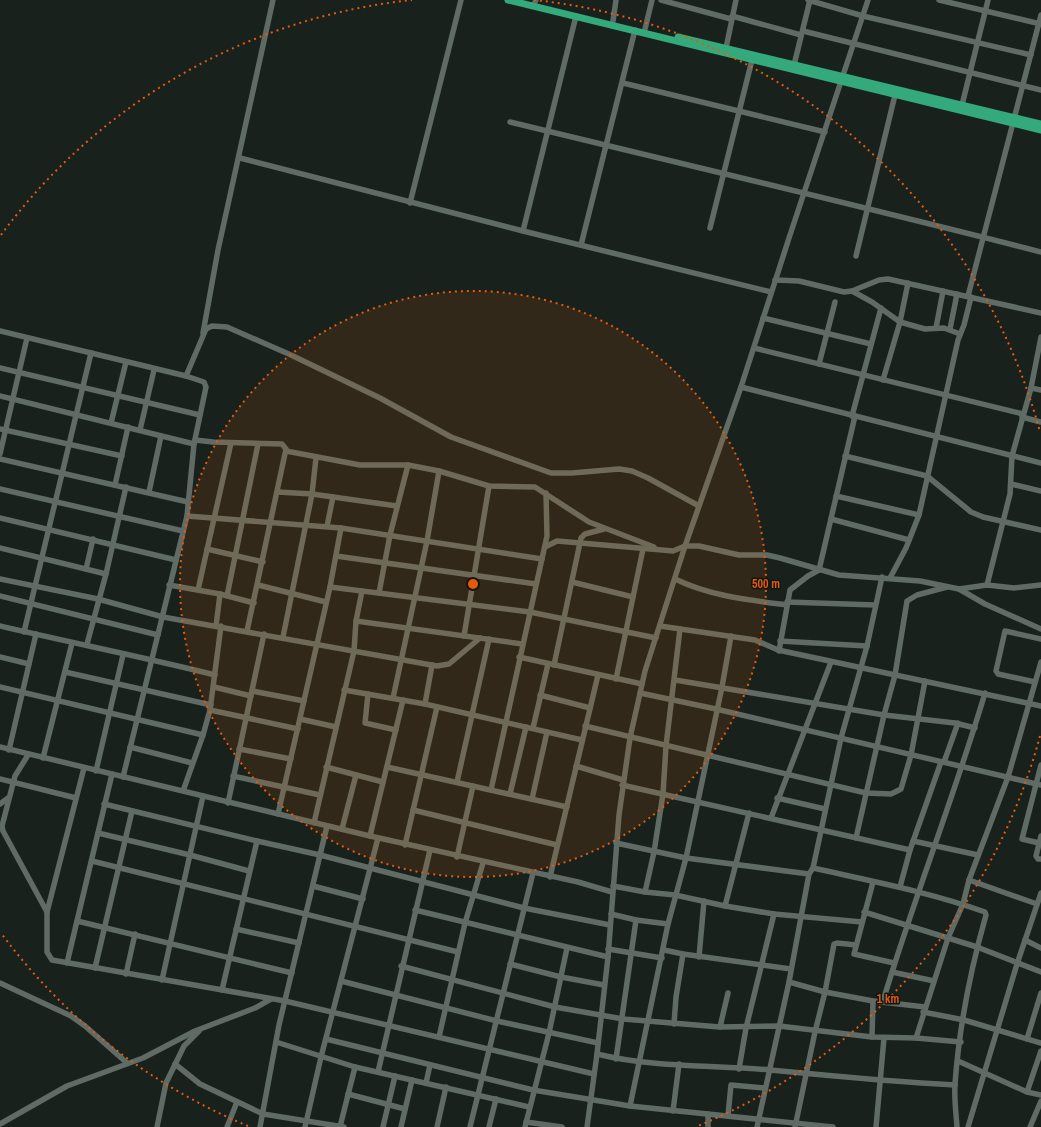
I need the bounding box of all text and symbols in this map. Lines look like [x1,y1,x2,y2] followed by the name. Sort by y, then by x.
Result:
[752,576,780,592] text: 500 m
[466,577,480,591] centre of rings
[877,991,899,1007] text: 1 km

